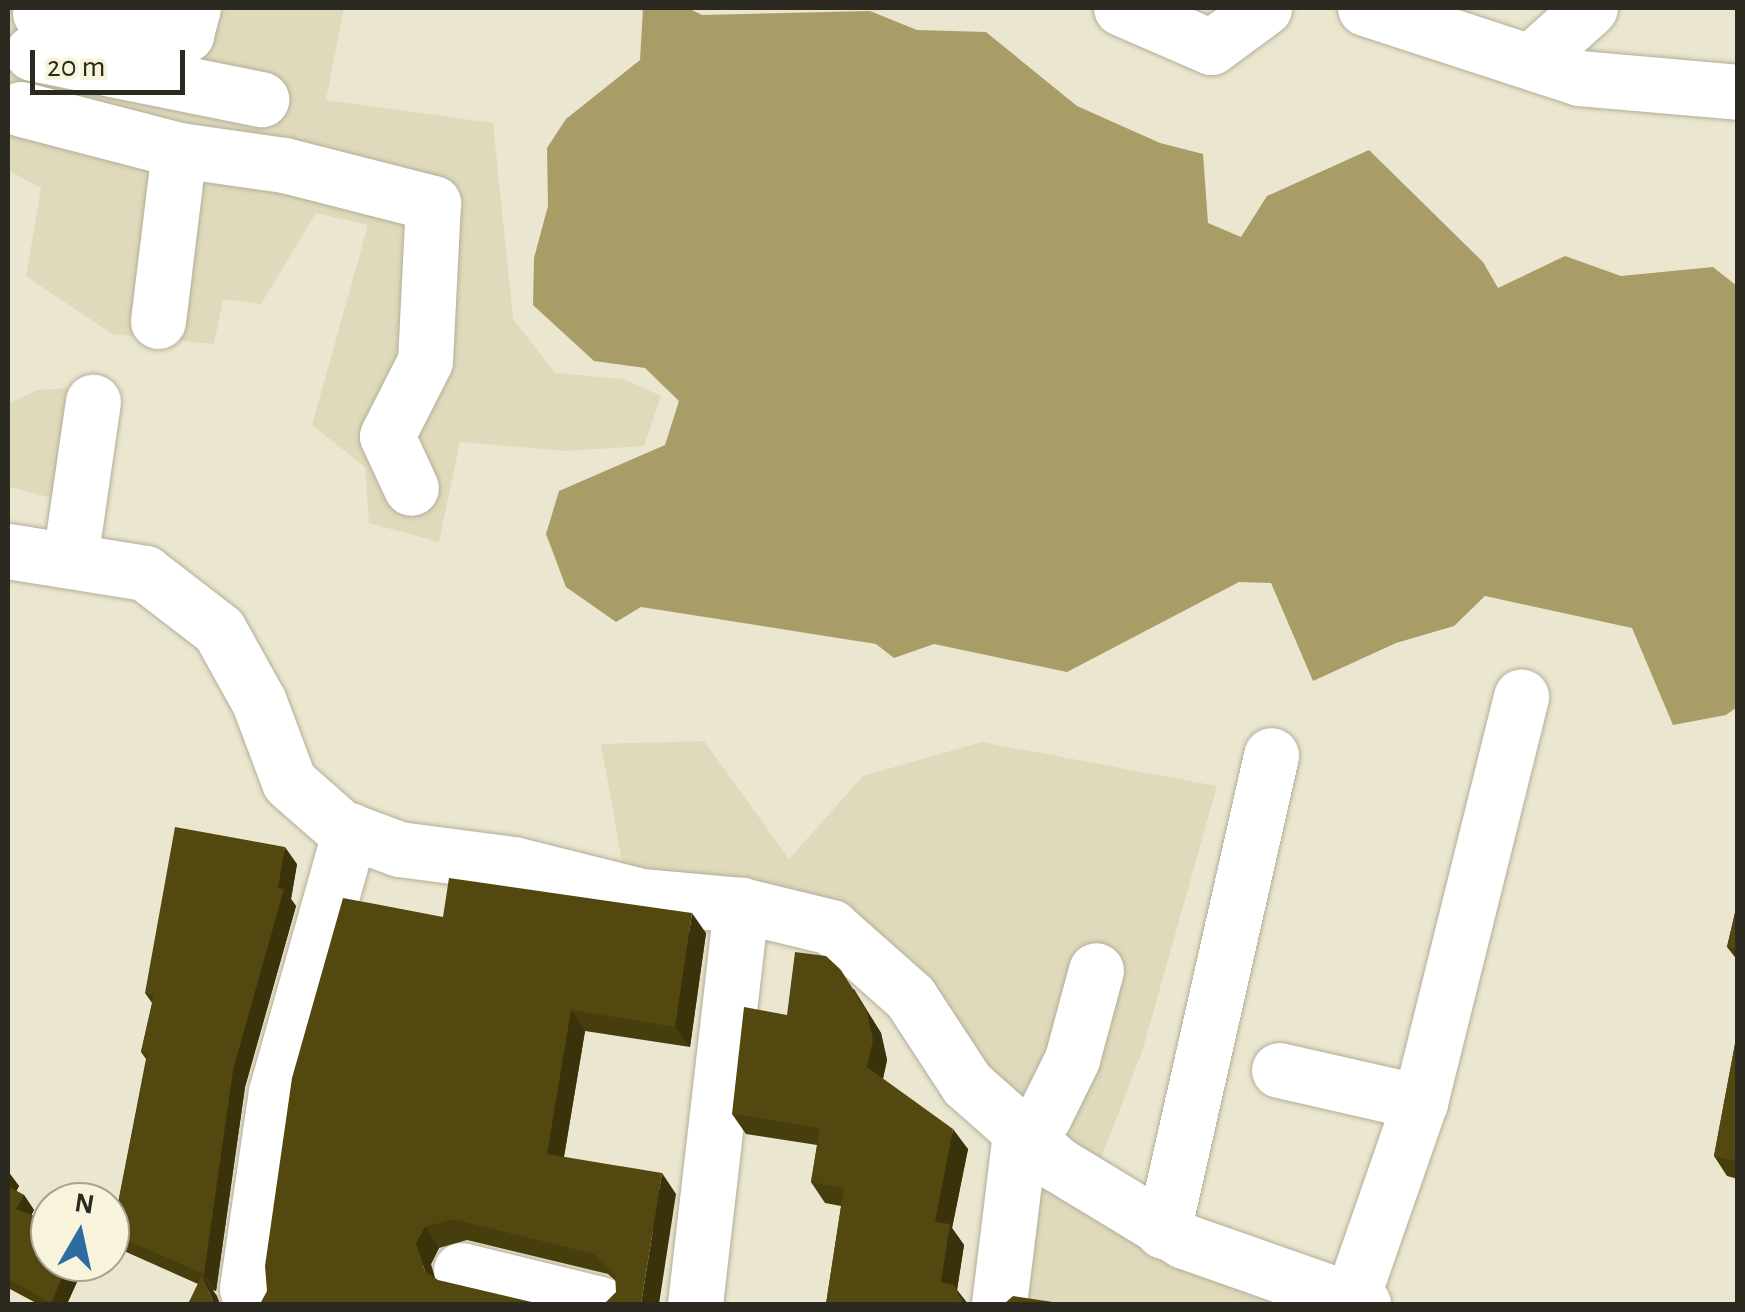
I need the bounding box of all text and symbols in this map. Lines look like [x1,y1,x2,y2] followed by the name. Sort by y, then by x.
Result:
[35,30,190,92] scale bar
[47,52,105,82] text: 20 m
[30,1182,130,1282] north arrow
[73,1189,96,1220] text: N

